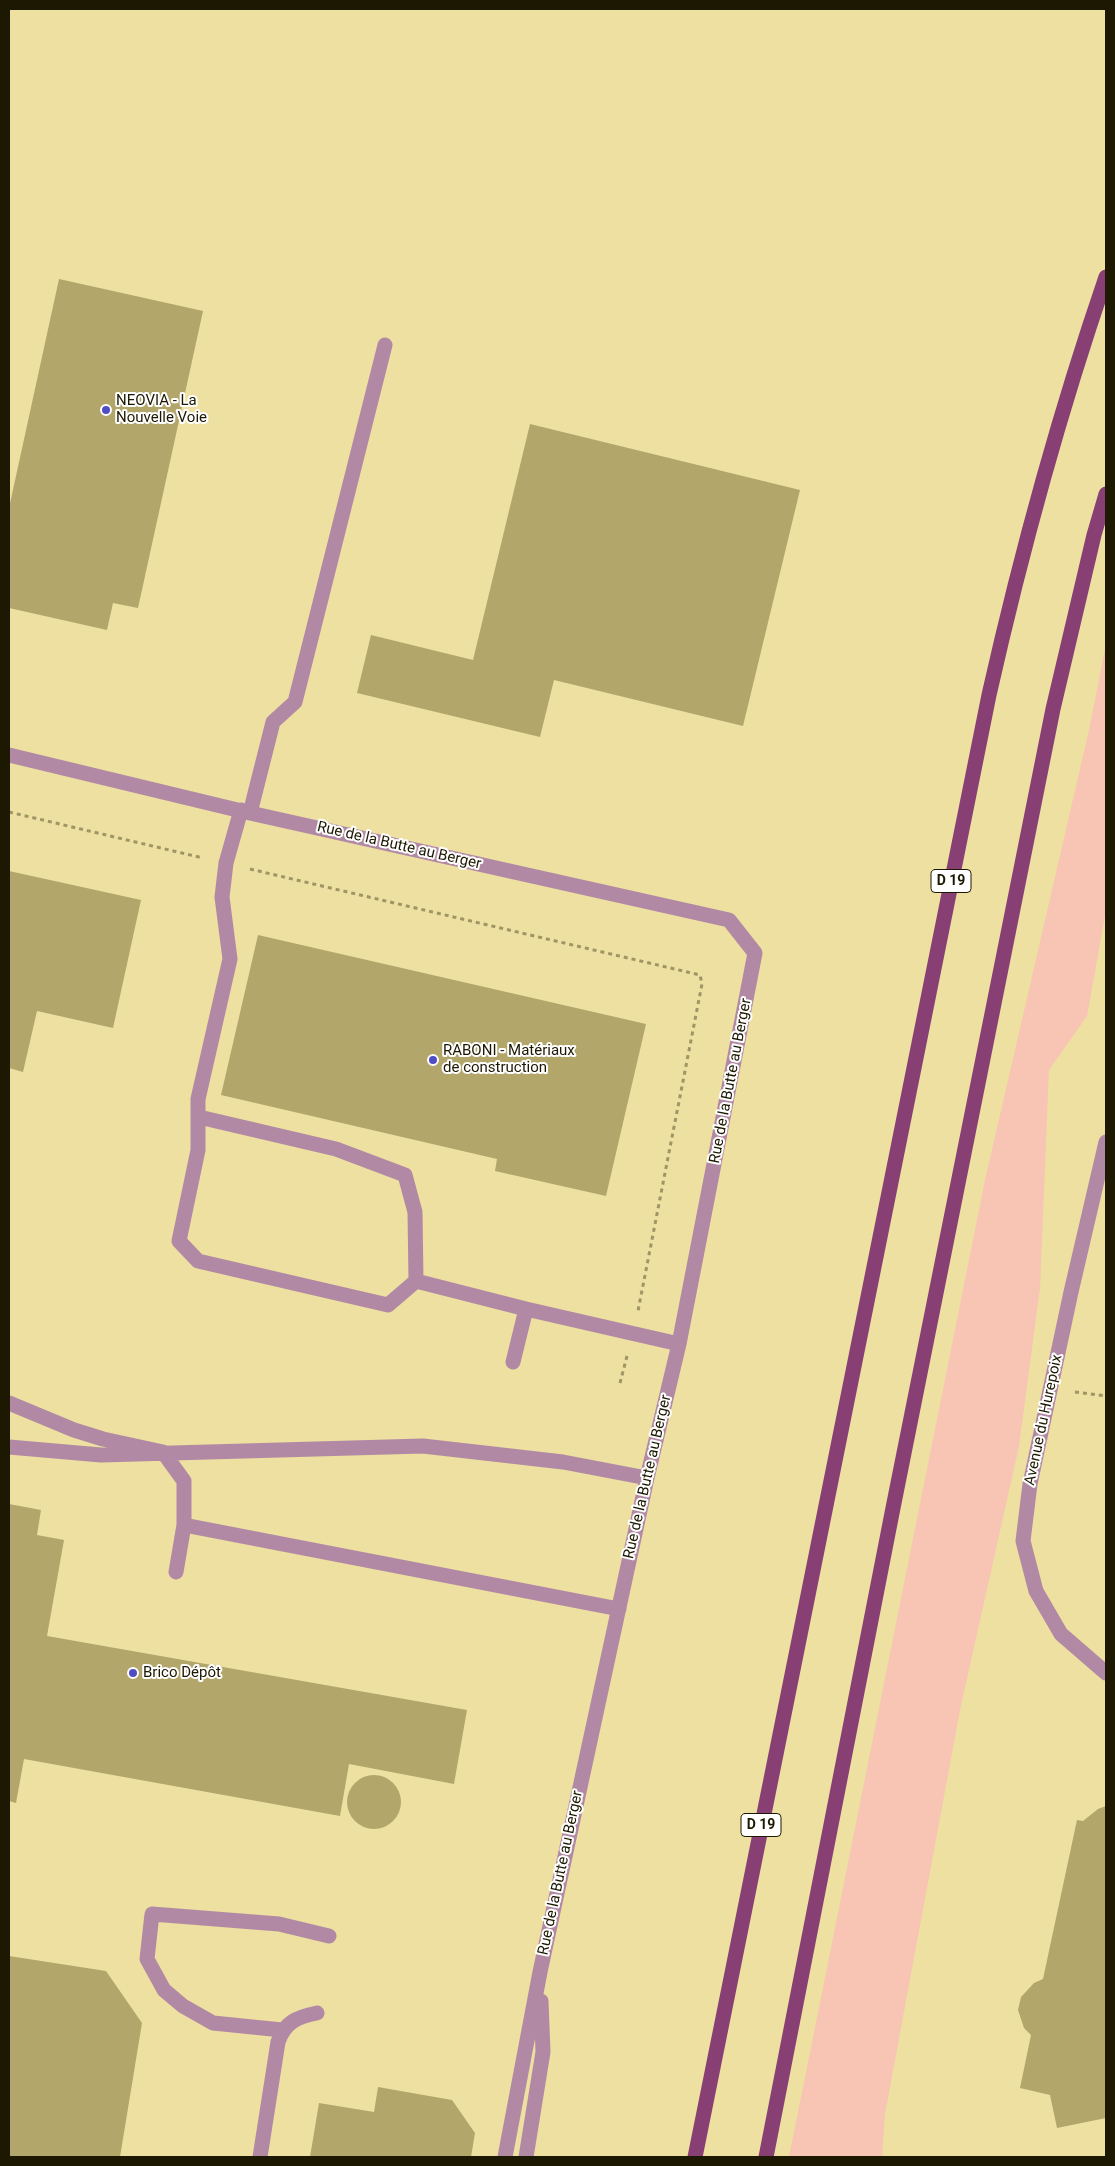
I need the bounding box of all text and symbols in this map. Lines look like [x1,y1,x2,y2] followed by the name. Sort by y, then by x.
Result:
[116,392,207,427] place label: NEOVIA - La Nouvelle Voie
[100,404,112,416] marker: NEOVIA - La Nouvelle Voie
[315,818,483,874] street label: Rue de la Butte au Berger
[931,869,971,892] road number: D 19
[706,997,756,1165] street label: Rue de la Butte au Berger
[443,1042,575,1077] place label: RABONI - Matériaux de construction
[427,1054,439,1066] marker: RABONI - Matériaux de construction
[1021,1353,1067,1487] street label: Avenue du Hurepoix
[620,1393,676,1561] street label: Rue de la Butte au Berger
[143,1664,221,1682] place label: Brico Dépôt
[127,1667,139,1679] marker: Brico Dépôt
[535,1789,587,1957] street label: Rue de la Butte au Berger
[741,1814,781,1836] road number: D 19

